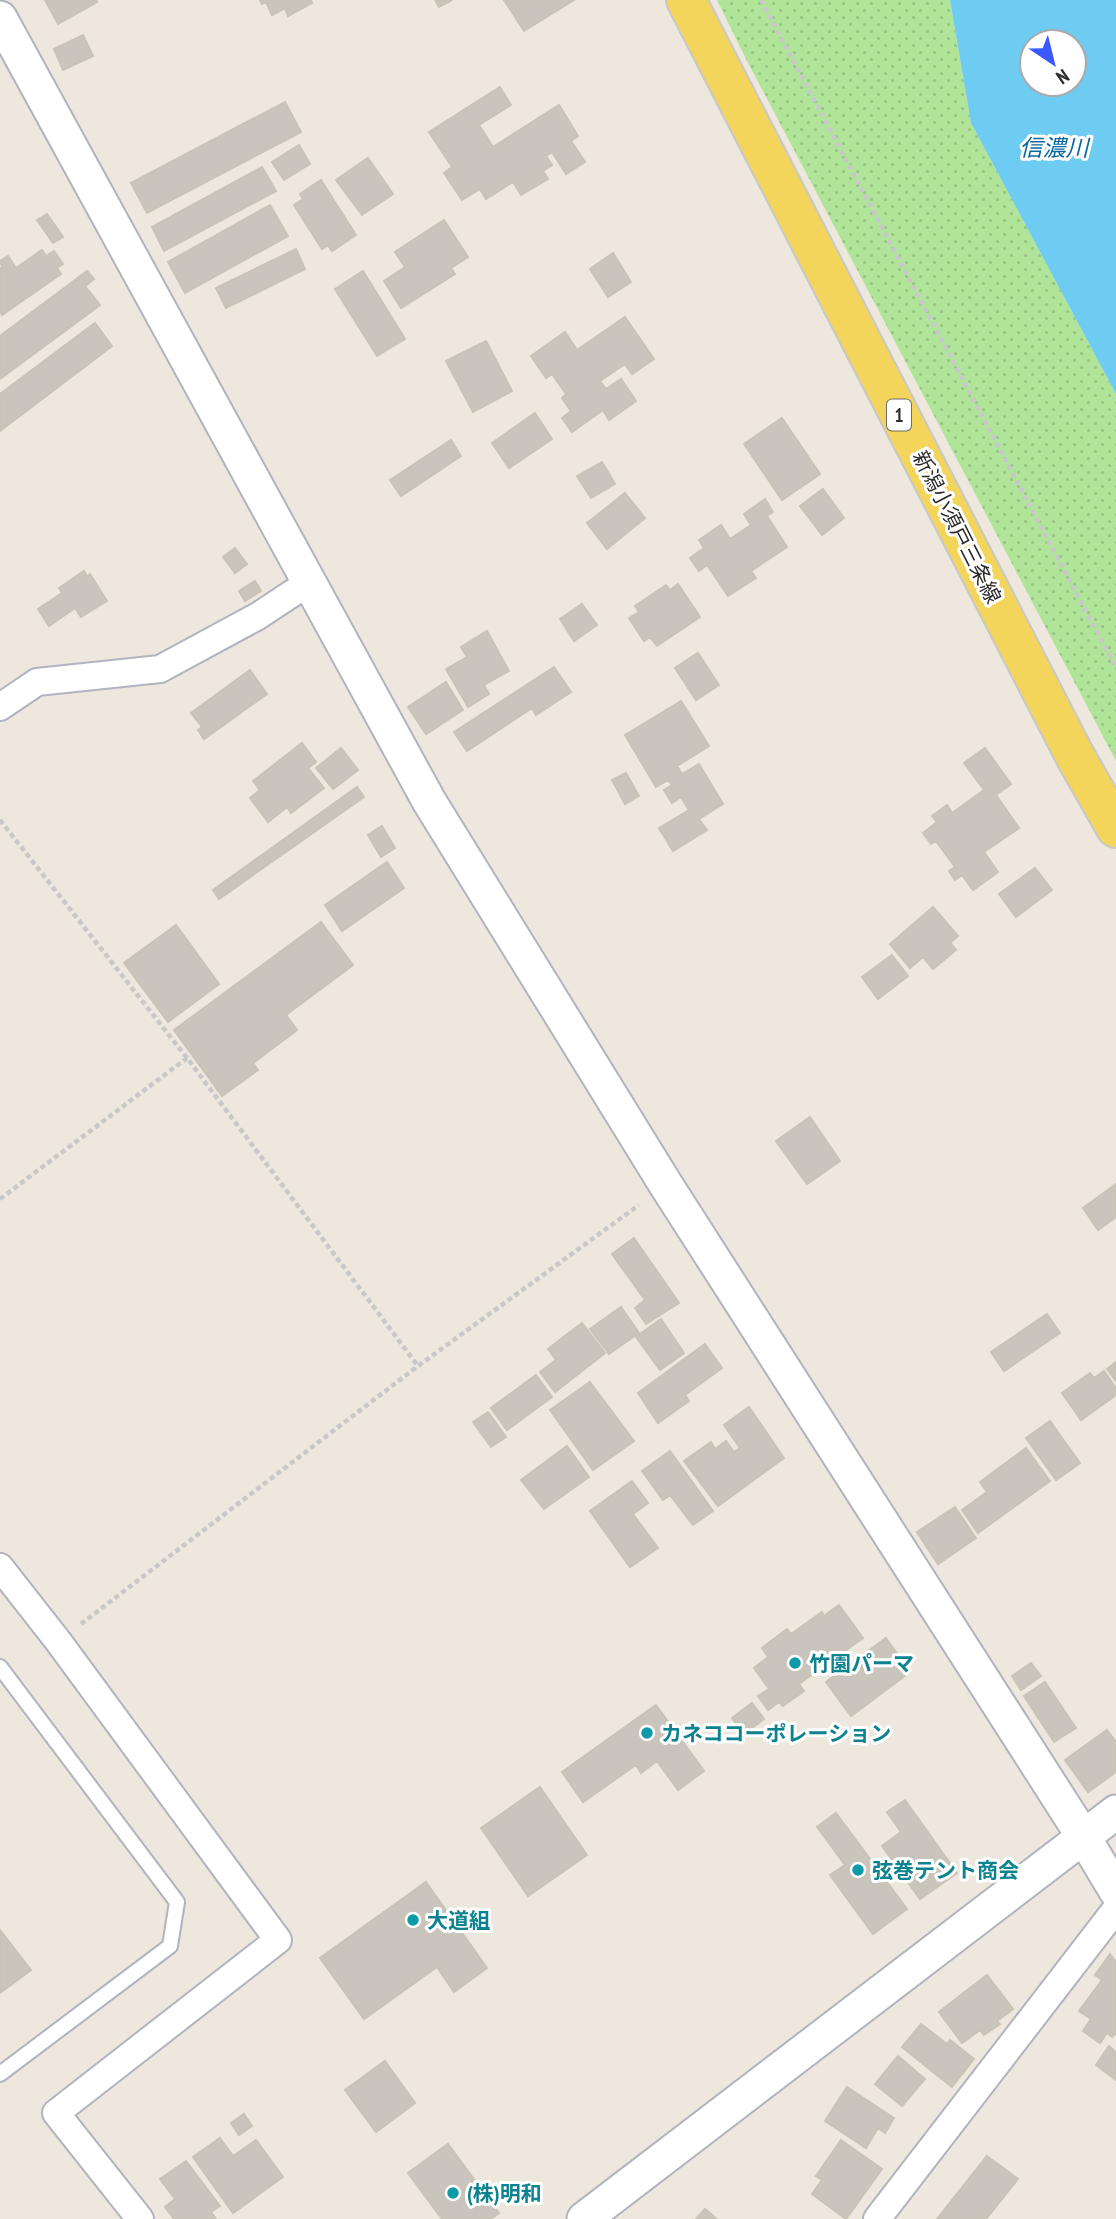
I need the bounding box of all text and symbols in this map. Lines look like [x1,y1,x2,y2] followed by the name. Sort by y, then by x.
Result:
[1018,28,1088,98] north arrow
[1052,64,1074,90] text: N
[1020,133,1092,162] water label: 信濃川
[887,400,911,430] road number: 1
[907,446,1007,608] street label: 新潟小須戸三条線
[809,1650,914,1677] place label: 竹園パーマ
[787,1655,803,1671] marker: 竹園パーマ
[661,1720,891,1747] place label: カネココーポレーション
[639,1725,655,1741] marker: カネココーポレーション
[872,1857,1019,1884] place label: 弦巻テント商会
[850,1862,866,1878] marker: 弦巻テント商会
[427,1907,490,1934] place label: 大道組
[405,1912,421,1928] marker: 大道組
[467,2180,542,2207] place label: (株)明和
[445,2185,461,2201] marker: (株)明和

